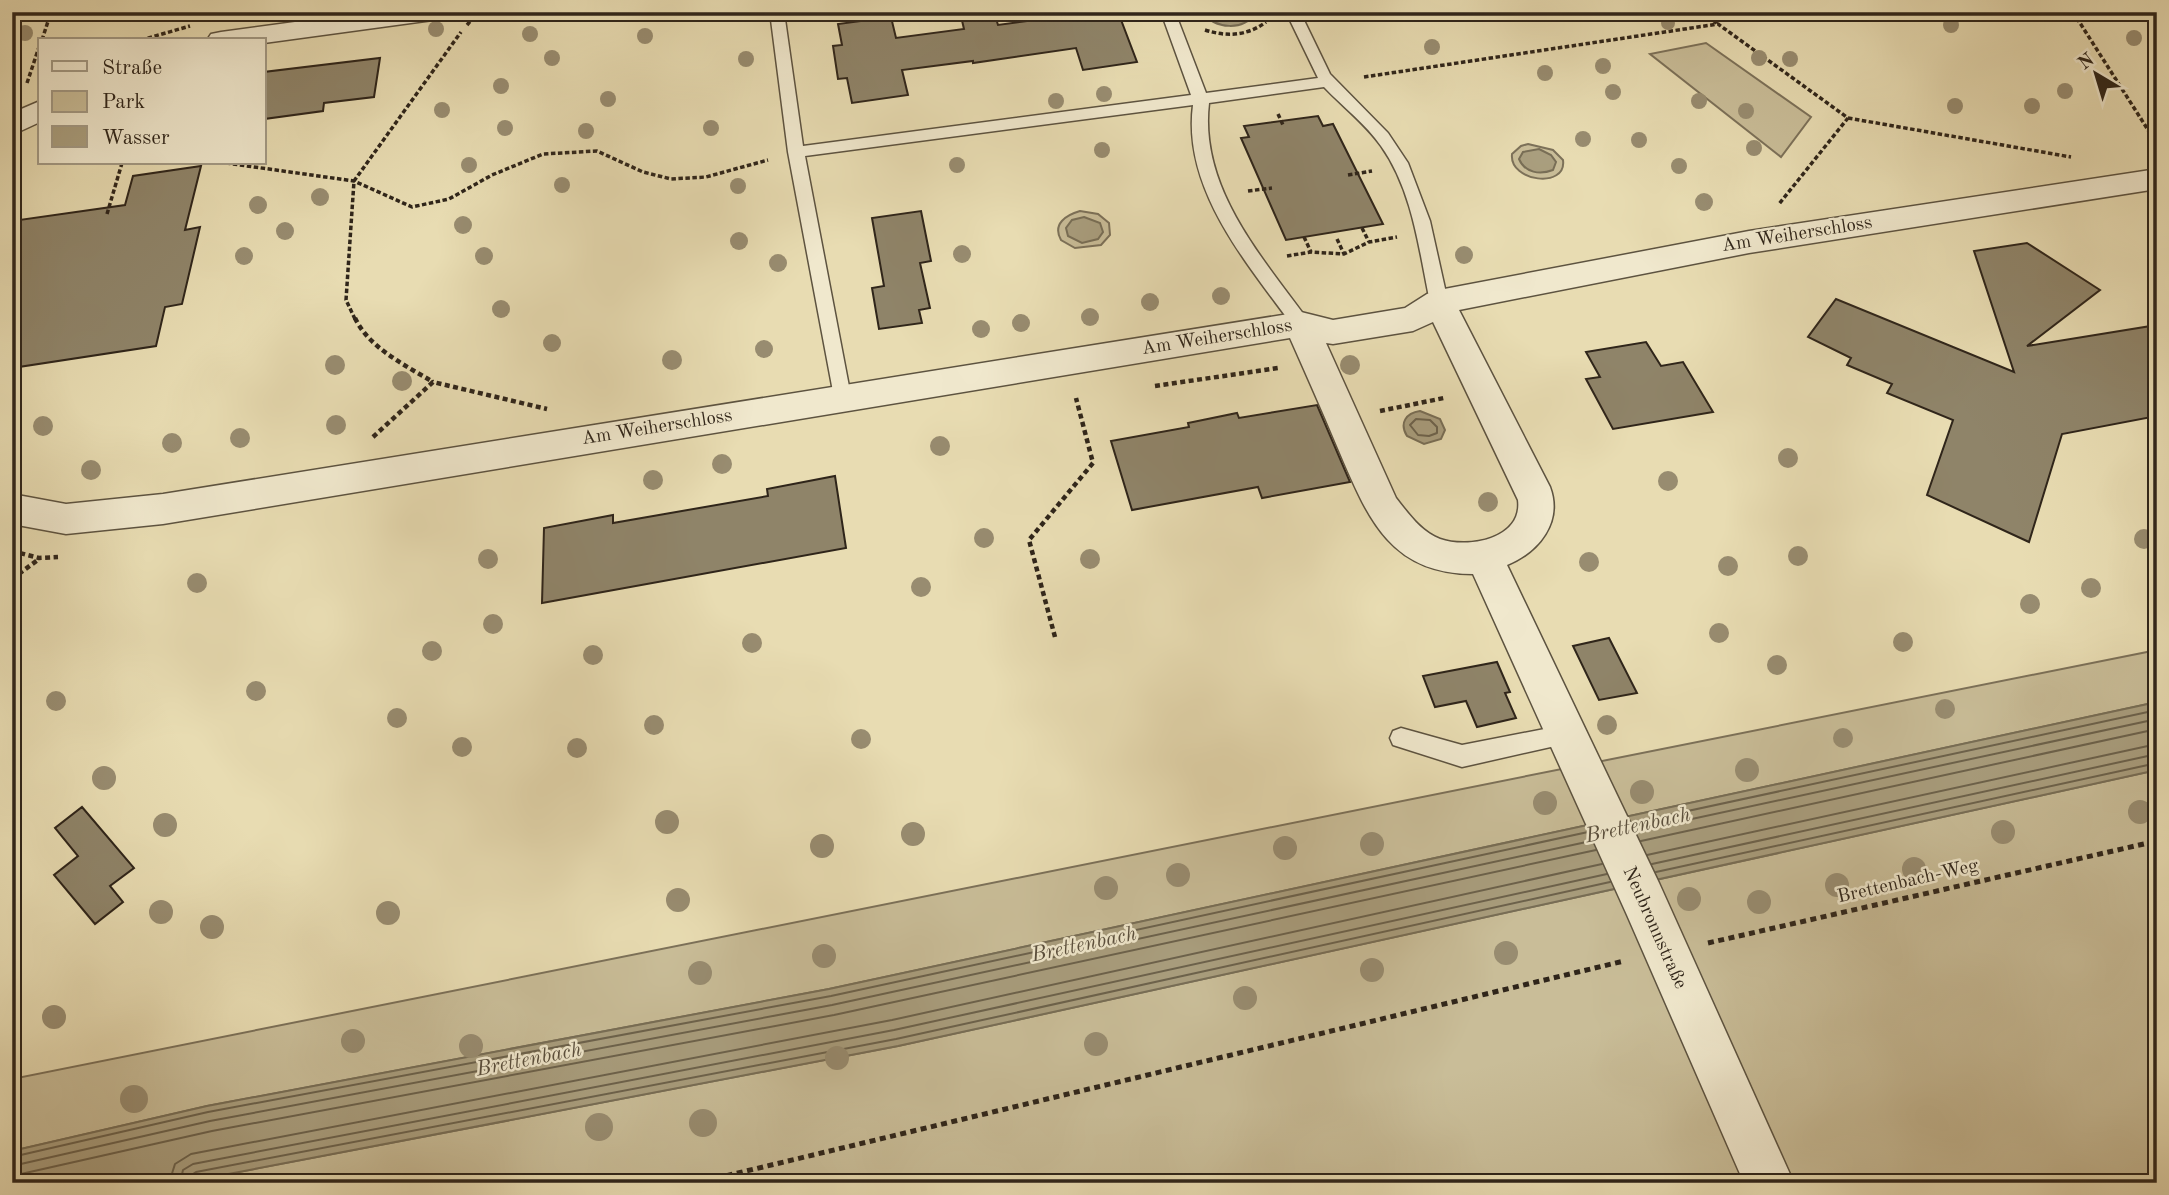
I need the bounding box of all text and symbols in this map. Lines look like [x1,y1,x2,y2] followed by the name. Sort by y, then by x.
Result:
[38,38,266,164] legend
[2060,38,2130,108] north arrow
[2075,50,2099,75] text: N
[102,58,162,79] text: Straße
[102,92,145,113] text: Park
[102,128,170,149] text: Wasser
[1720,214,1874,256] street label: Am Weiherschloss
[1140,317,1294,359] street label: Am Weiherschloss
[580,407,734,449] street label: Am Weiherschloss
[1582,805,1693,848] water label: Brettenbach
[1836,856,1981,907] street label: Brettenbach-Weg
[1619,864,1689,992] street label: Neubronnstraße
[1028,924,1139,967] water label: Brettenbach
[473,1039,584,1081] water label: Brettenbach

